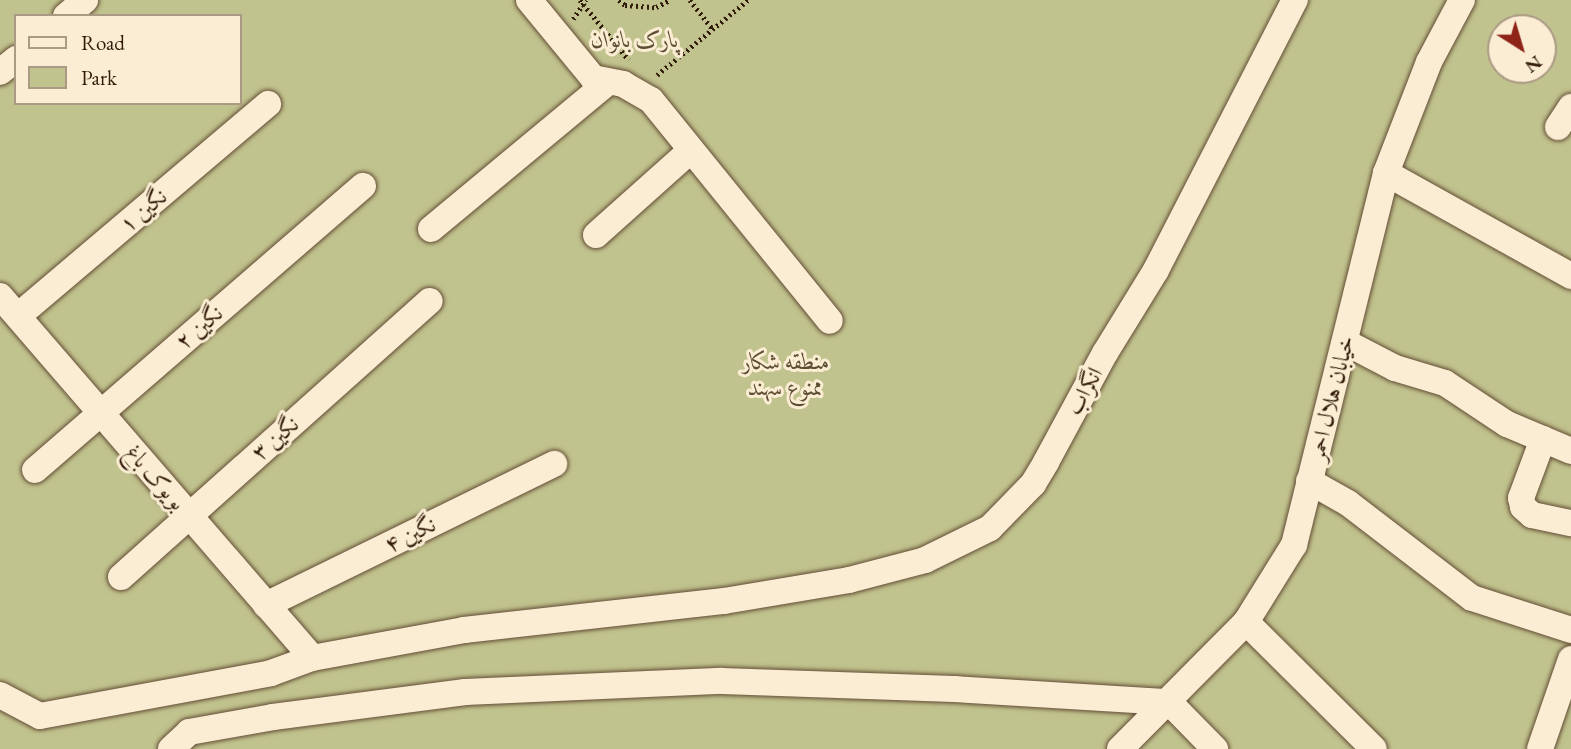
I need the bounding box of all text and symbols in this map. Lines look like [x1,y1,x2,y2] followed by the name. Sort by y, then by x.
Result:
[14,14,242,105] legend
[1487,14,1557,84] north arrow
[591,25,679,53] park label: پارک بانوان
[81,29,125,56] text: Road
[1520,50,1547,79] text: N
[81,64,117,91] text: Park
[114,182,172,238] street label: نگین ۱
[170,299,228,355] street label: نگین ۲
[1302,333,1360,463] street label: خیابان هلال احمر
[742,347,830,401] park label: منطقه شکار ممنوع سهند
[1060,362,1108,420] street label: انگراب
[246,410,304,466] street label: نگین ۳
[120,438,192,516] street label: بویوک باغ
[380,510,440,558] street label: نگین ۴

